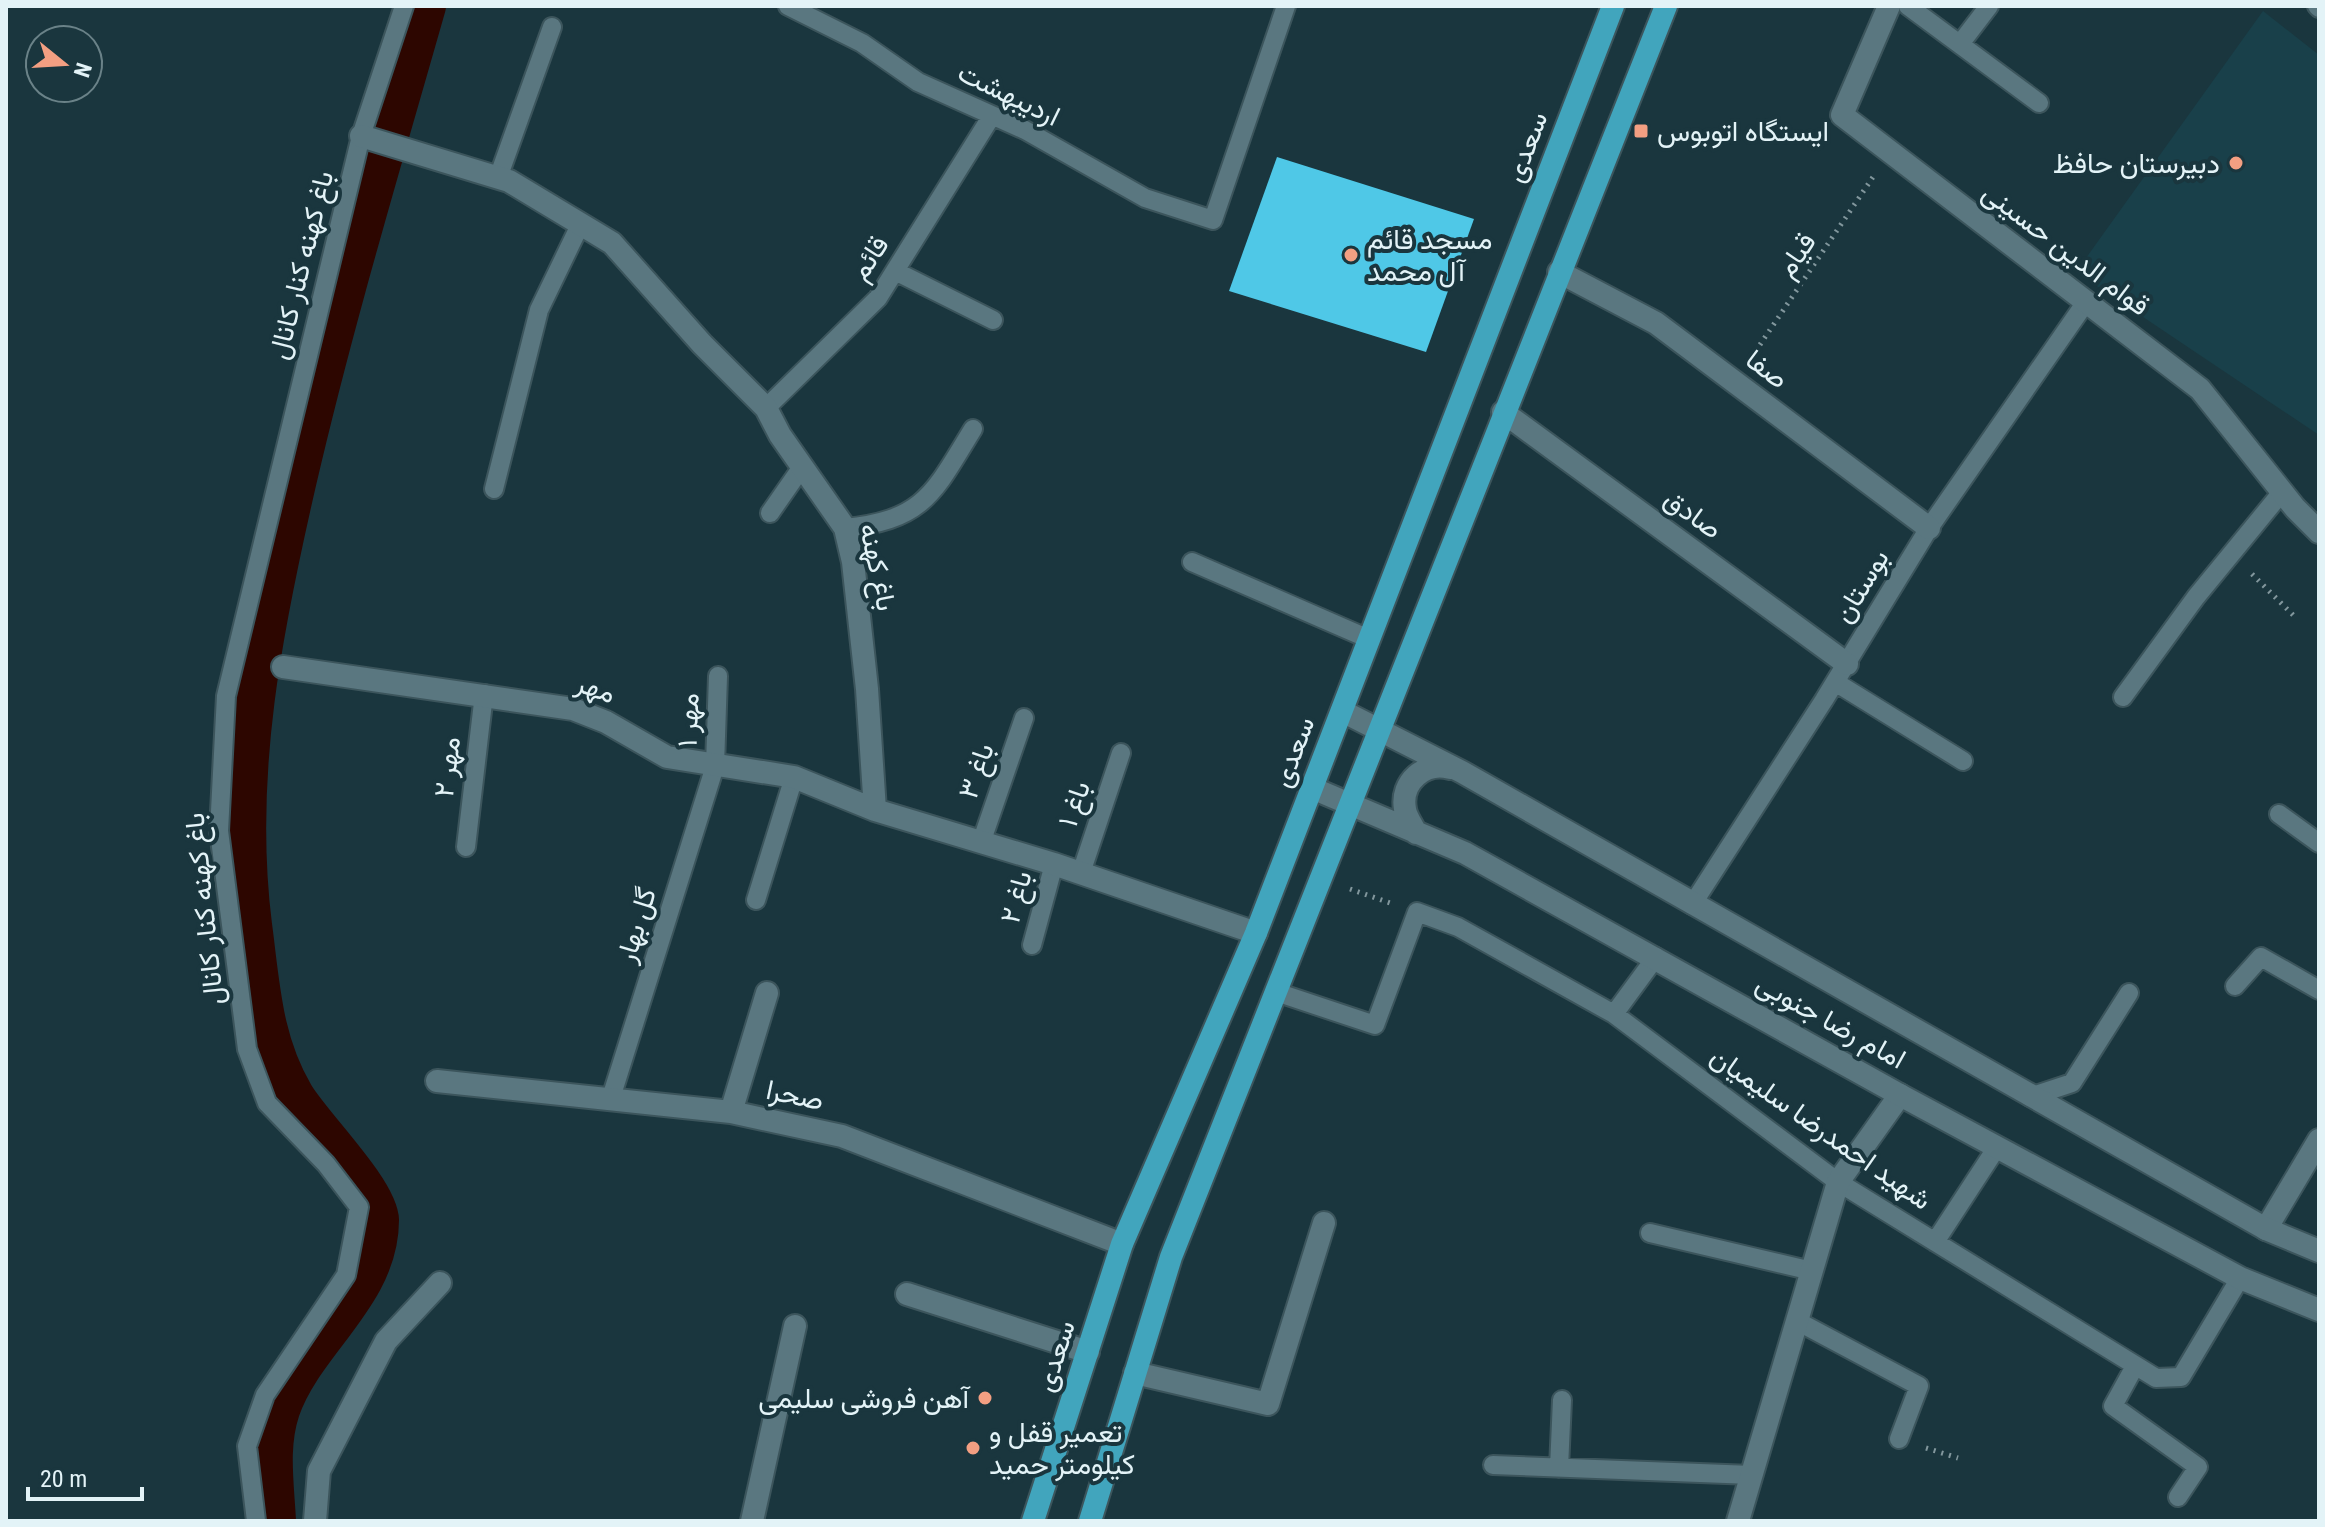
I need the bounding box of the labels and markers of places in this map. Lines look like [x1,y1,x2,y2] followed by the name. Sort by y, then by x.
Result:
[1657,115,1829,149] place label: ایستگاه اتوبوس
[1632,122,1650,140] marker: ایستگاه اتوبوس
[2053,147,2220,181] place label: دبیرستان حافظ
[2227,154,2245,172] marker: دبیرستان حافظ
[1367,223,1492,288] place label: مسجد قائم آل محمد
[1342,246,1360,264] marker: مسجد قائم آل محمد
[758,1382,972,1416] place label: آهن فروشی سلیمی
[976,1389,994,1407] marker: آهن فروشی سلیمی
[989,1416,1135,1482] place label: تعمیر قفل و کیلومتر حمید
[964,1439,982,1457] marker: تعمیر قفل و کیلومتر حمید

